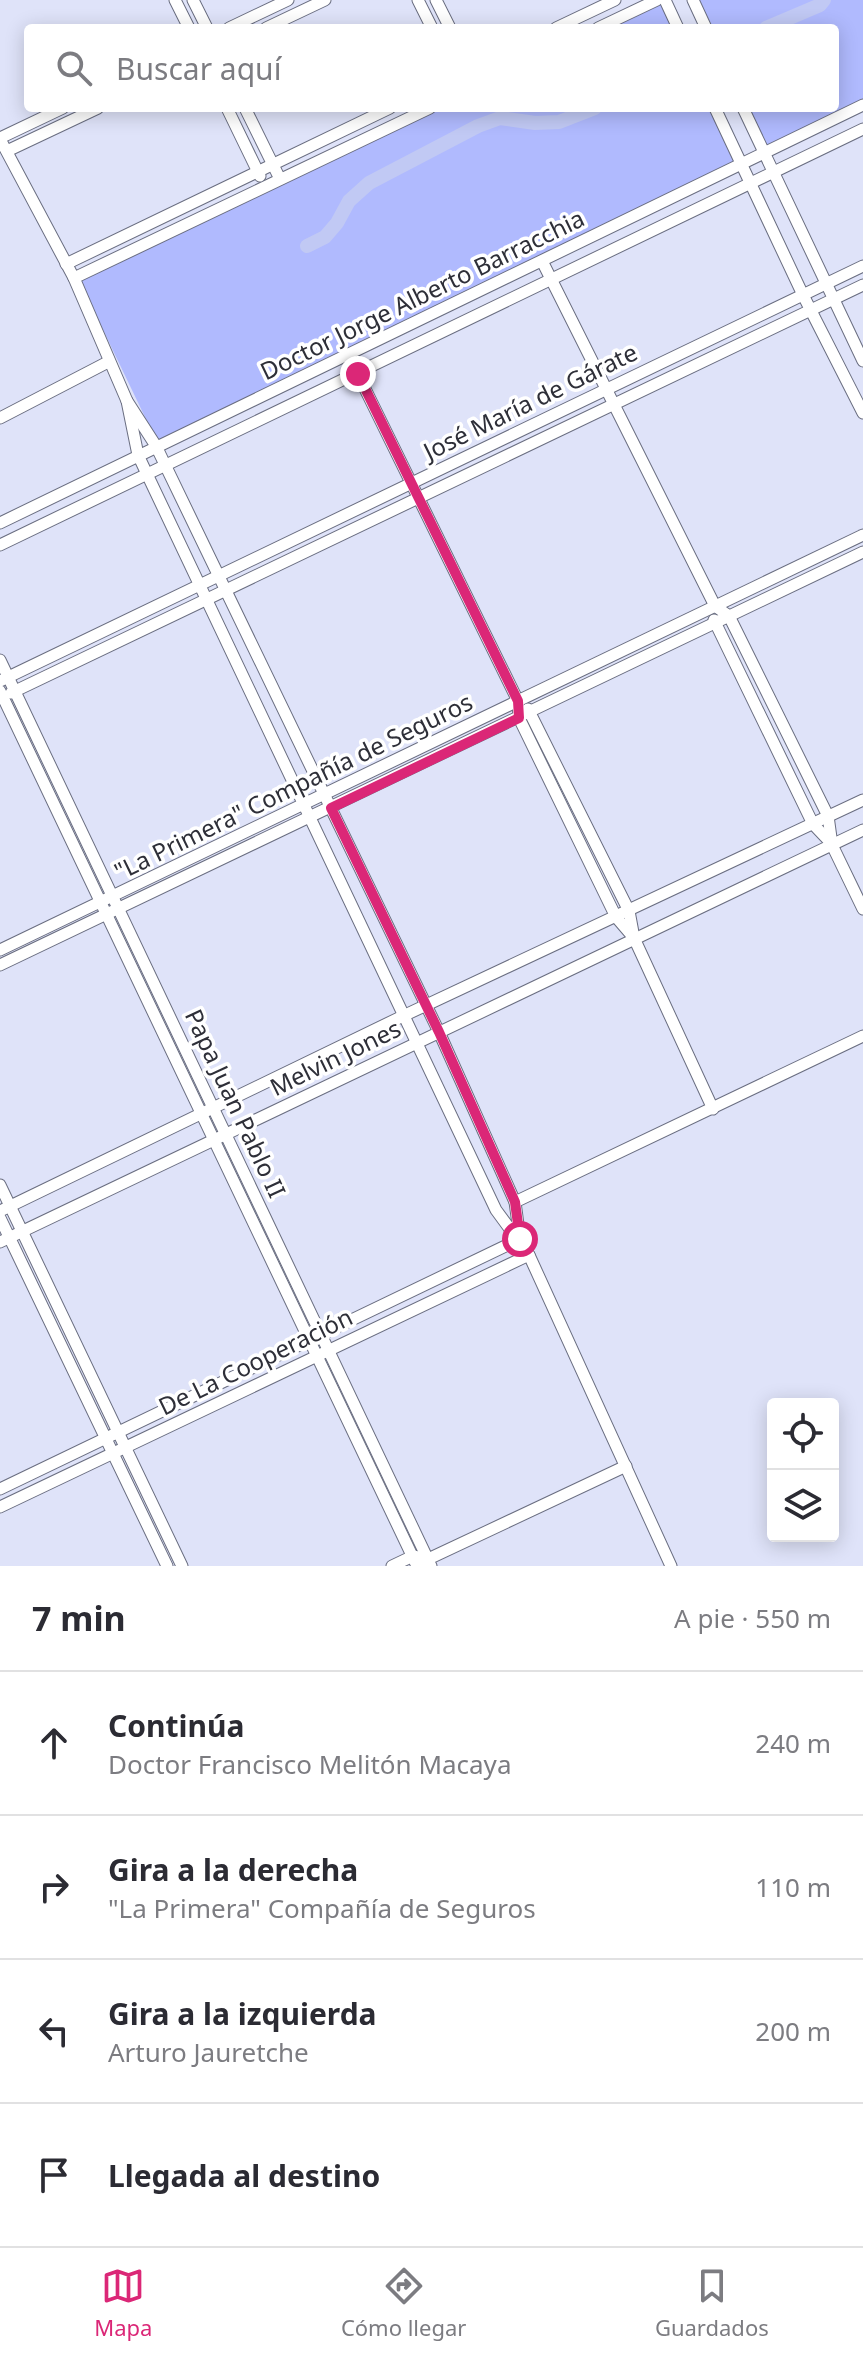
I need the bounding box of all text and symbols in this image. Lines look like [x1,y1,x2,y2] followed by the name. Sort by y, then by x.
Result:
[24,24,839,112] search box
[52,46,96,90] icon: search
[116,48,281,89] text: Buscar aquí
[254,201,590,387] street label: Doctor Jorge Alberto Barracchia
[416,335,642,468] street label: José María de Gárate
[340,356,376,392] route end
[108,685,478,887] street label: "La Primera" Compañía de Seguros
[178,1003,294,1203] street label: Papa Juan Pablo II
[264,1011,406,1103] street label: Melvin Jones
[502,1221,538,1257] route start
[152,1300,358,1422] street label: De La Cooperación
[767,1398,839,1542] map controls
[767,1398,839,1470] button: locate
[767,1470,839,1542] button: layers
[32,1595,126,1641] text: 7 min
[674,1600,831,1636] text: A pie · 550 m
[108,1705,244,1746] text: Continúa
[32,1721,76,1765] icon: ahead
[755,1725,831,1761] text: 240 m
[108,1746,511,1782] text: Doctor Francisco Melitón Macaya
[108,1849,358,1890] text: Gira a la derecha
[32,1865,76,1909] icon: right
[755,1869,831,1905] text: 110 m
[108,1890,536,1926] text: "La Primera" Compañía de Seguros
[108,1993,377,2034] text: Gira a la izquierda
[32,2009,76,2053] icon: left
[755,2013,831,2049] text: 200 m
[108,2034,309,2070] text: Arturo Jauretche
[32,2153,76,2197] icon: arrive
[108,2155,380,2196] text: Llegada al destino
[94,2264,152,2342] tab: Mapa
[341,2264,466,2342] tab: Cómo llegar
[655,2264,769,2342] tab: Guardados

